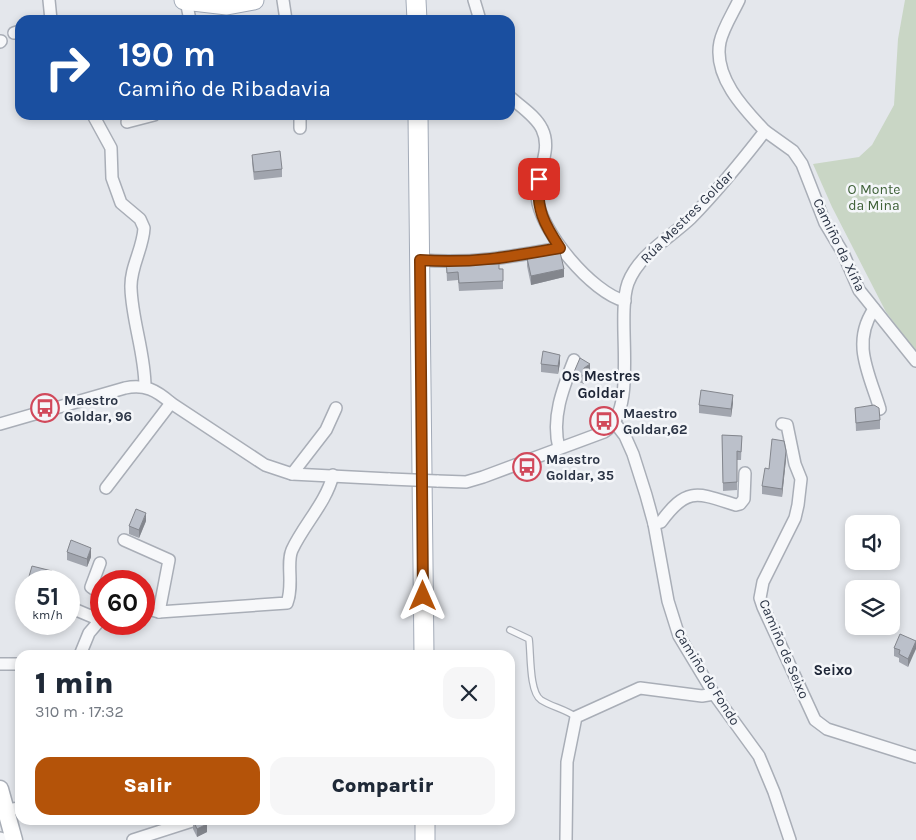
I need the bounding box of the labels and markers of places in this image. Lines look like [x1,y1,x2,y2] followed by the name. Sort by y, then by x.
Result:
[518,158,560,200] pin
[64,392,132,425] place label: Maestro Goldar, 96
[30,393,60,423] bus stop icon: Maestro Goldar, 96
[623,405,687,438] place label: Maestro Goldar,62
[589,406,619,436] bus stop icon: Maestro Goldar,62
[546,451,614,484] place label: Maestro Goldar, 35
[512,452,542,482] bus stop icon: Maestro Goldar, 35

